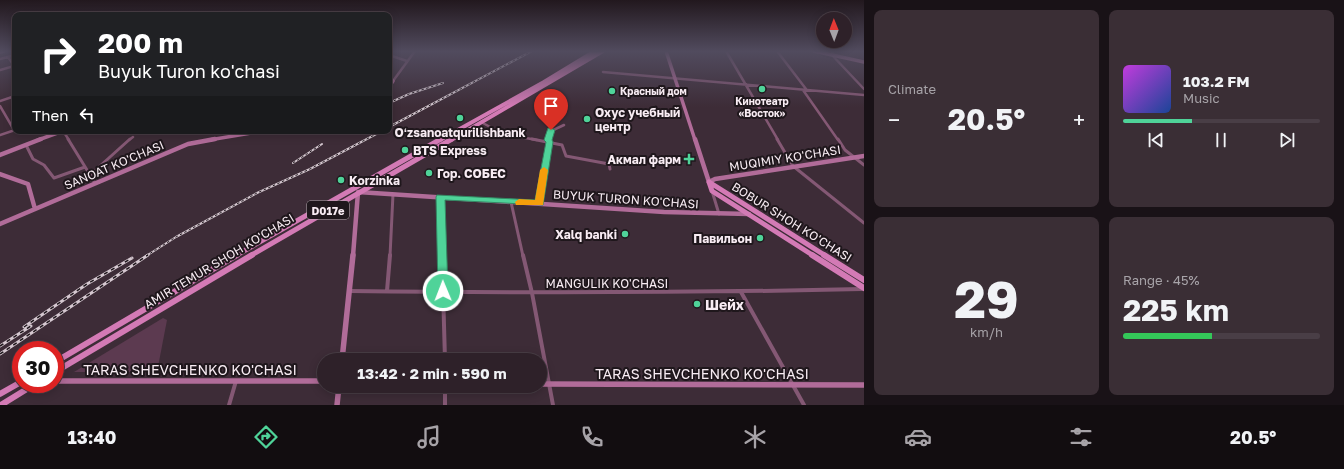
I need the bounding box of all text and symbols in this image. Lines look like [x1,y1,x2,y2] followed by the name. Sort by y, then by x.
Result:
[816,12,852,48] north arrow
[816,12,852,48] map controls
[98,26,183,59] text: 200 m
[32,28,84,80] icon: right
[98,60,280,82] text: Buyuk Turon ko'chasi
[1183,72,1250,90] text: 103.2 FM
[888,81,936,97] text: Climate
[757,84,767,94] marker: Кинотеатр «Восток»
[620,85,687,97] place label: Красный дом
[607,86,617,96] marker: Красный дом
[534,89,568,130] pin
[1183,90,1220,106] text: Music
[540,95,562,117] icon: arrive
[735,95,789,119] place label: Кинотеатр «Восток»
[948,101,1025,137] text: 20.5°
[76,104,98,126] icon: left
[595,105,680,134] place label: Охус учебный центр
[32,106,68,124] text: Then
[888,106,900,133] text: −
[1073,106,1085,133] text: +
[455,113,465,123] marker: Oʻzsanoatqurilishbank
[582,114,592,124] marker: Охус учебный центр
[395,125,526,140] place label: Oʻzsanoatqurilishbank
[1145,129,1167,151] icon: previous
[1210,129,1232,151] icon: pause
[1276,129,1298,151] icon: next
[62,137,166,193] street label: SANOAT KO'CHASI
[728,142,842,174] street label: MUQIMIY KO'CHASI
[413,143,487,158] place label: BTS Express
[400,145,410,155] marker: BTS Express
[608,152,681,167] place label: Акмал фарм
[684,154,694,164] marker: Акмал фарм
[437,166,506,181] place label: Гор. СОБЕС
[424,168,434,178] marker: Гор. СОБЕС
[349,173,400,188] place label: Korzinka
[336,175,346,185] marker: Korzinka
[729,179,855,265] street label: BOBUR SHOH KO'CHASI
[553,186,699,212] street label: BUYUK TURON KO'CHASI
[307,201,349,219] road number: D017e
[141,210,297,312] street label: AMIR TEMUR SHOH KO'CHASI
[555,227,617,242] place label: Xalq banki
[620,229,630,239] marker: Xalq banki
[693,231,752,246] place label: Павильон
[755,233,765,243] marker: Павильон
[954,267,1019,329] text: 29
[422,270,464,312] position arrow
[1123,272,1199,288] text: Range · 45%
[546,276,668,291] street label: MANGULIK KO'CHASI
[1123,292,1229,328] text: 225 km
[705,296,744,313] place label: Шейх
[692,299,702,309] marker: Шейх
[970,324,1003,340] text: km/h
[12,341,64,393] speed limit sign: 30
[83,361,297,378] street label: TARAS SHEVCHENKO KO'CHASI
[357,364,507,382] text: 13:42 · 2 min · 590 m
[595,365,809,382] street label: TARAS SHEVCHENKO KO'CHASI
[252,423,280,451] icon: directions
[415,423,443,451] icon: music
[578,423,606,451] icon: phone
[741,423,769,451] icon: climate
[904,423,932,451] icon: car
[1067,423,1095,451] icon: filters
[68,426,117,448] text: 13:40
[1230,426,1276,448] text: 20.5°

